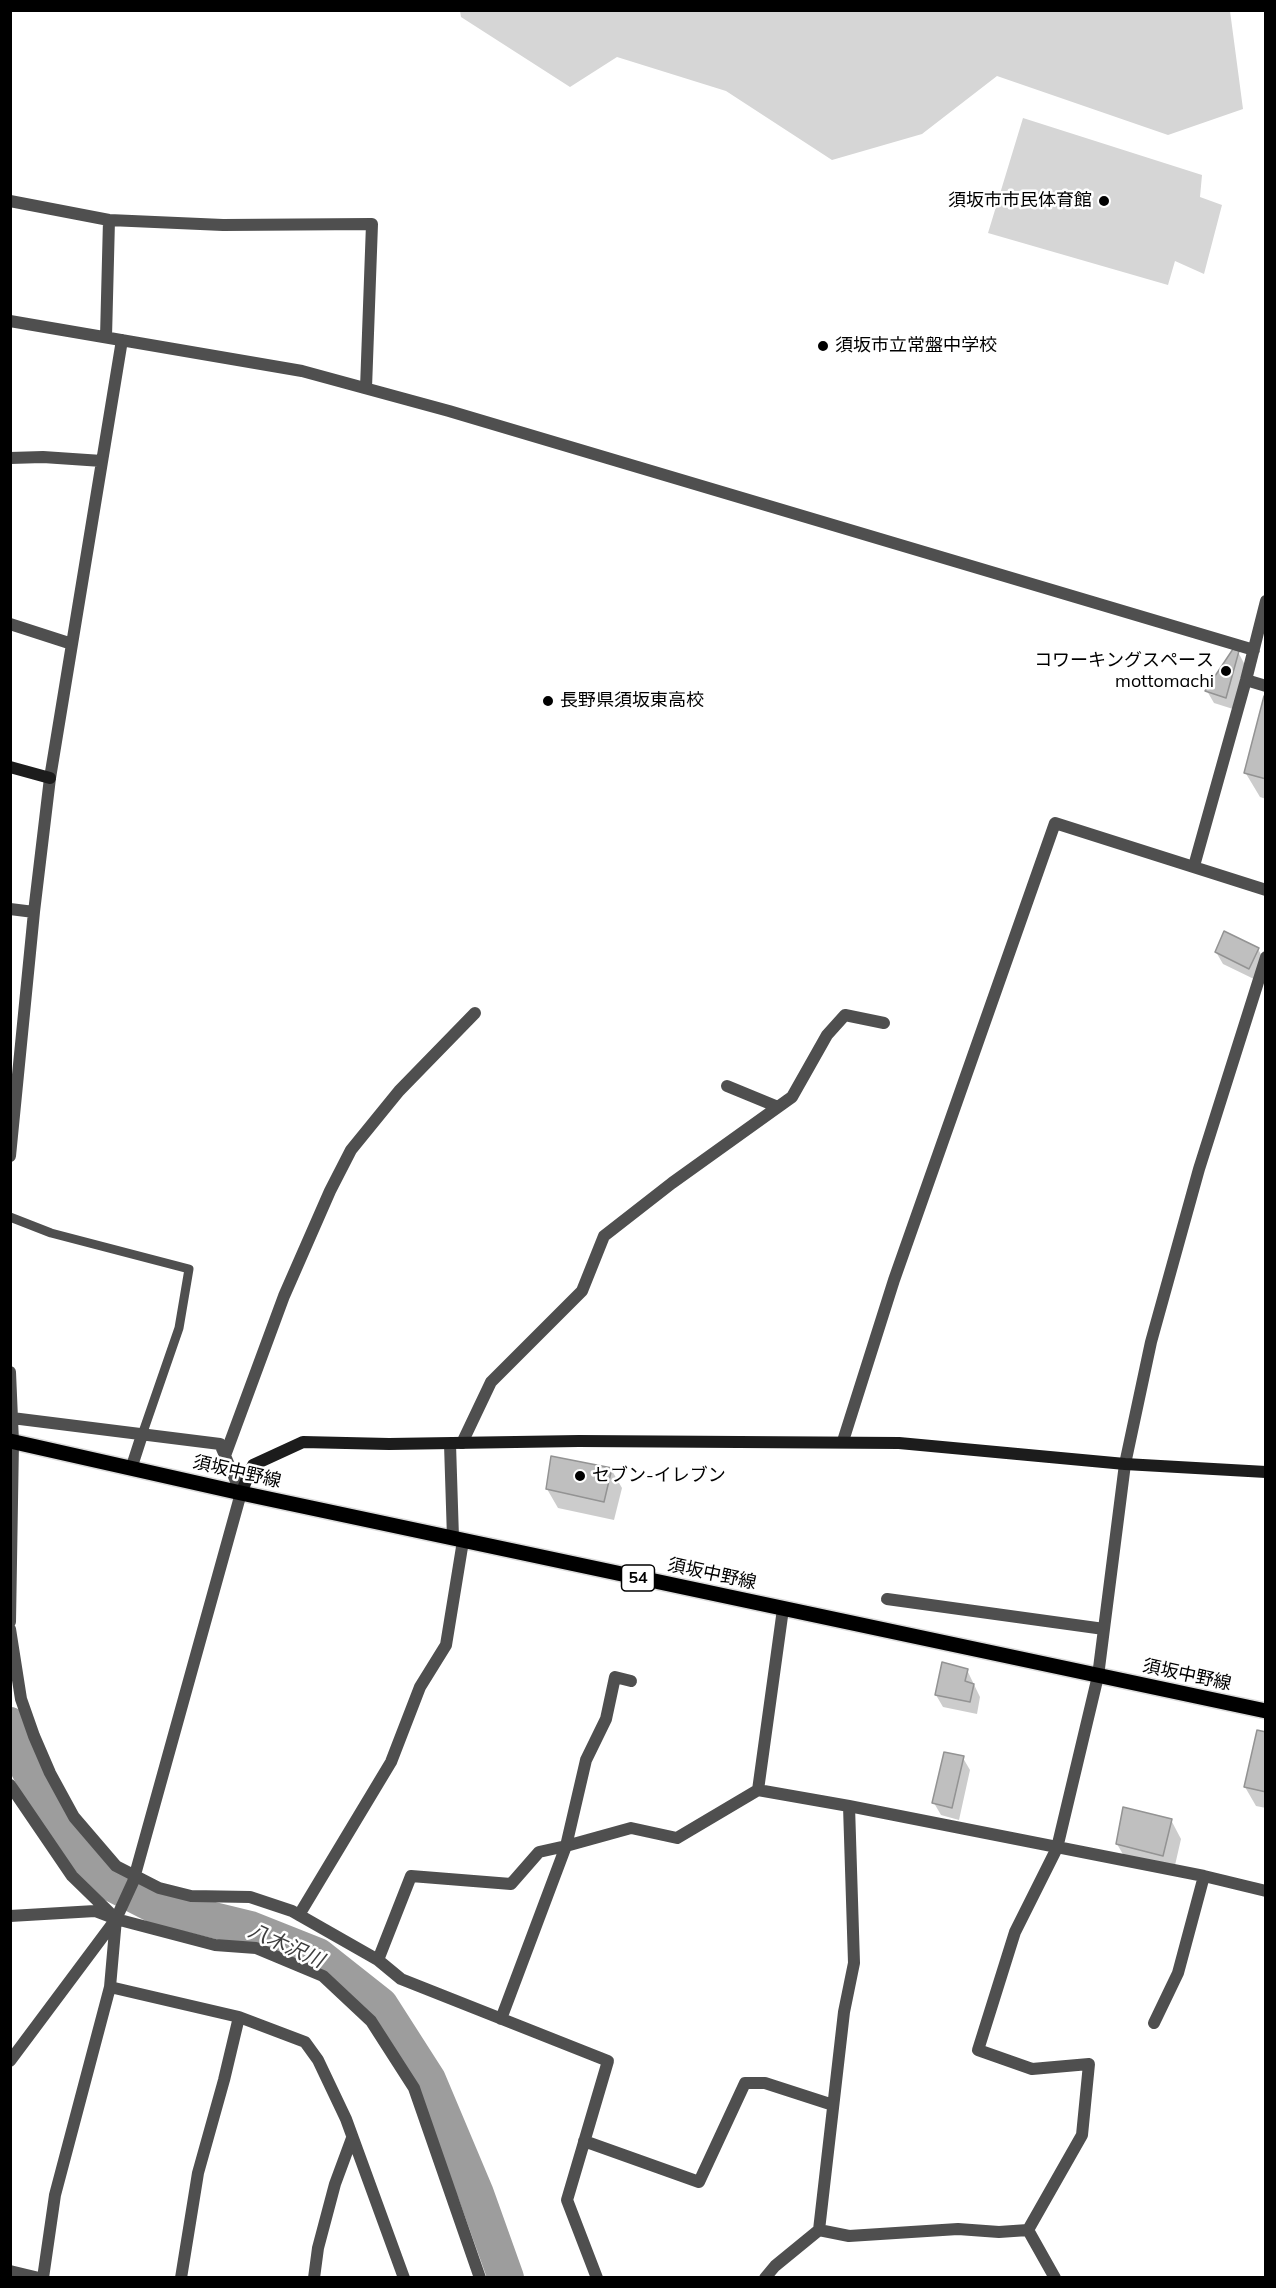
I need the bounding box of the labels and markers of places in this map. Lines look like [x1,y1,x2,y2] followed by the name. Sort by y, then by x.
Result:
[948,190,1092,212] place label: 須坂市市民体育館
[1097,194,1111,208] marker: 須坂市市民体育館
[835,335,997,357] place label: 須坂市立常盤中学校
[816,339,830,353] marker: 須坂市立常盤中学校
[1034,650,1214,692] place label: コワーキングスペース mottomachi
[1219,664,1233,678] marker: コワーキングスペース mottomachi
[560,690,704,712] place label: 長野県須坂東高校
[541,694,555,708] marker: 長野県須坂東高校
[592,1465,726,1487] place label: セブン-イレブン
[573,1469,587,1483] marker: セブン-イレブン

